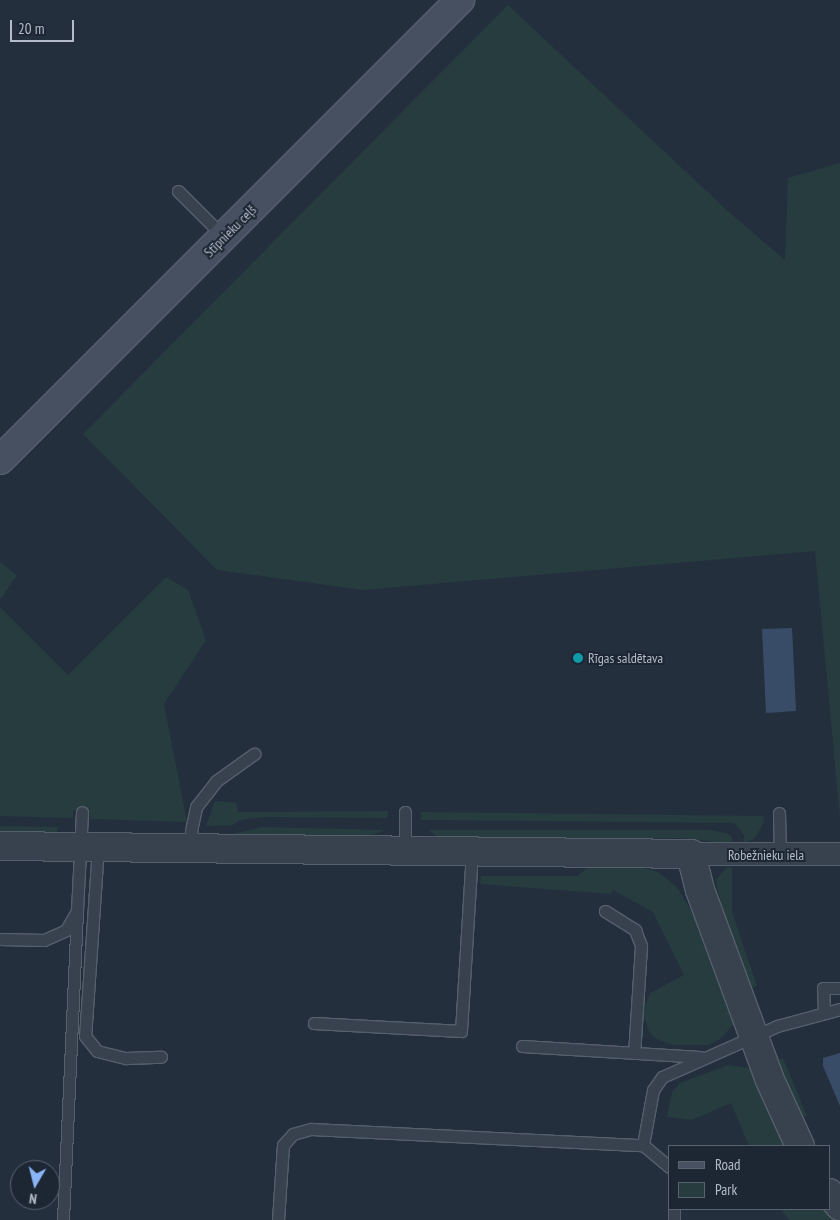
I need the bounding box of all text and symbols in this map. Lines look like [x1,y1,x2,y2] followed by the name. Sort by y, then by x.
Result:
[12,10,76,42] scale bar
[18,19,44,38] text: 20 m
[200,201,260,261] street label: Stīpnieku ceļš
[588,650,663,666] place label: Rīgas saldētava
[572,652,584,664] marker: Rīgas saldētava
[728,847,804,863] street label: Robežnieku iela
[668,1145,830,1210] legend
[715,1155,741,1174] text: Road
[10,1160,60,1210] north arrow
[715,1180,737,1199] text: Park
[28,1189,38,1208] text: N

